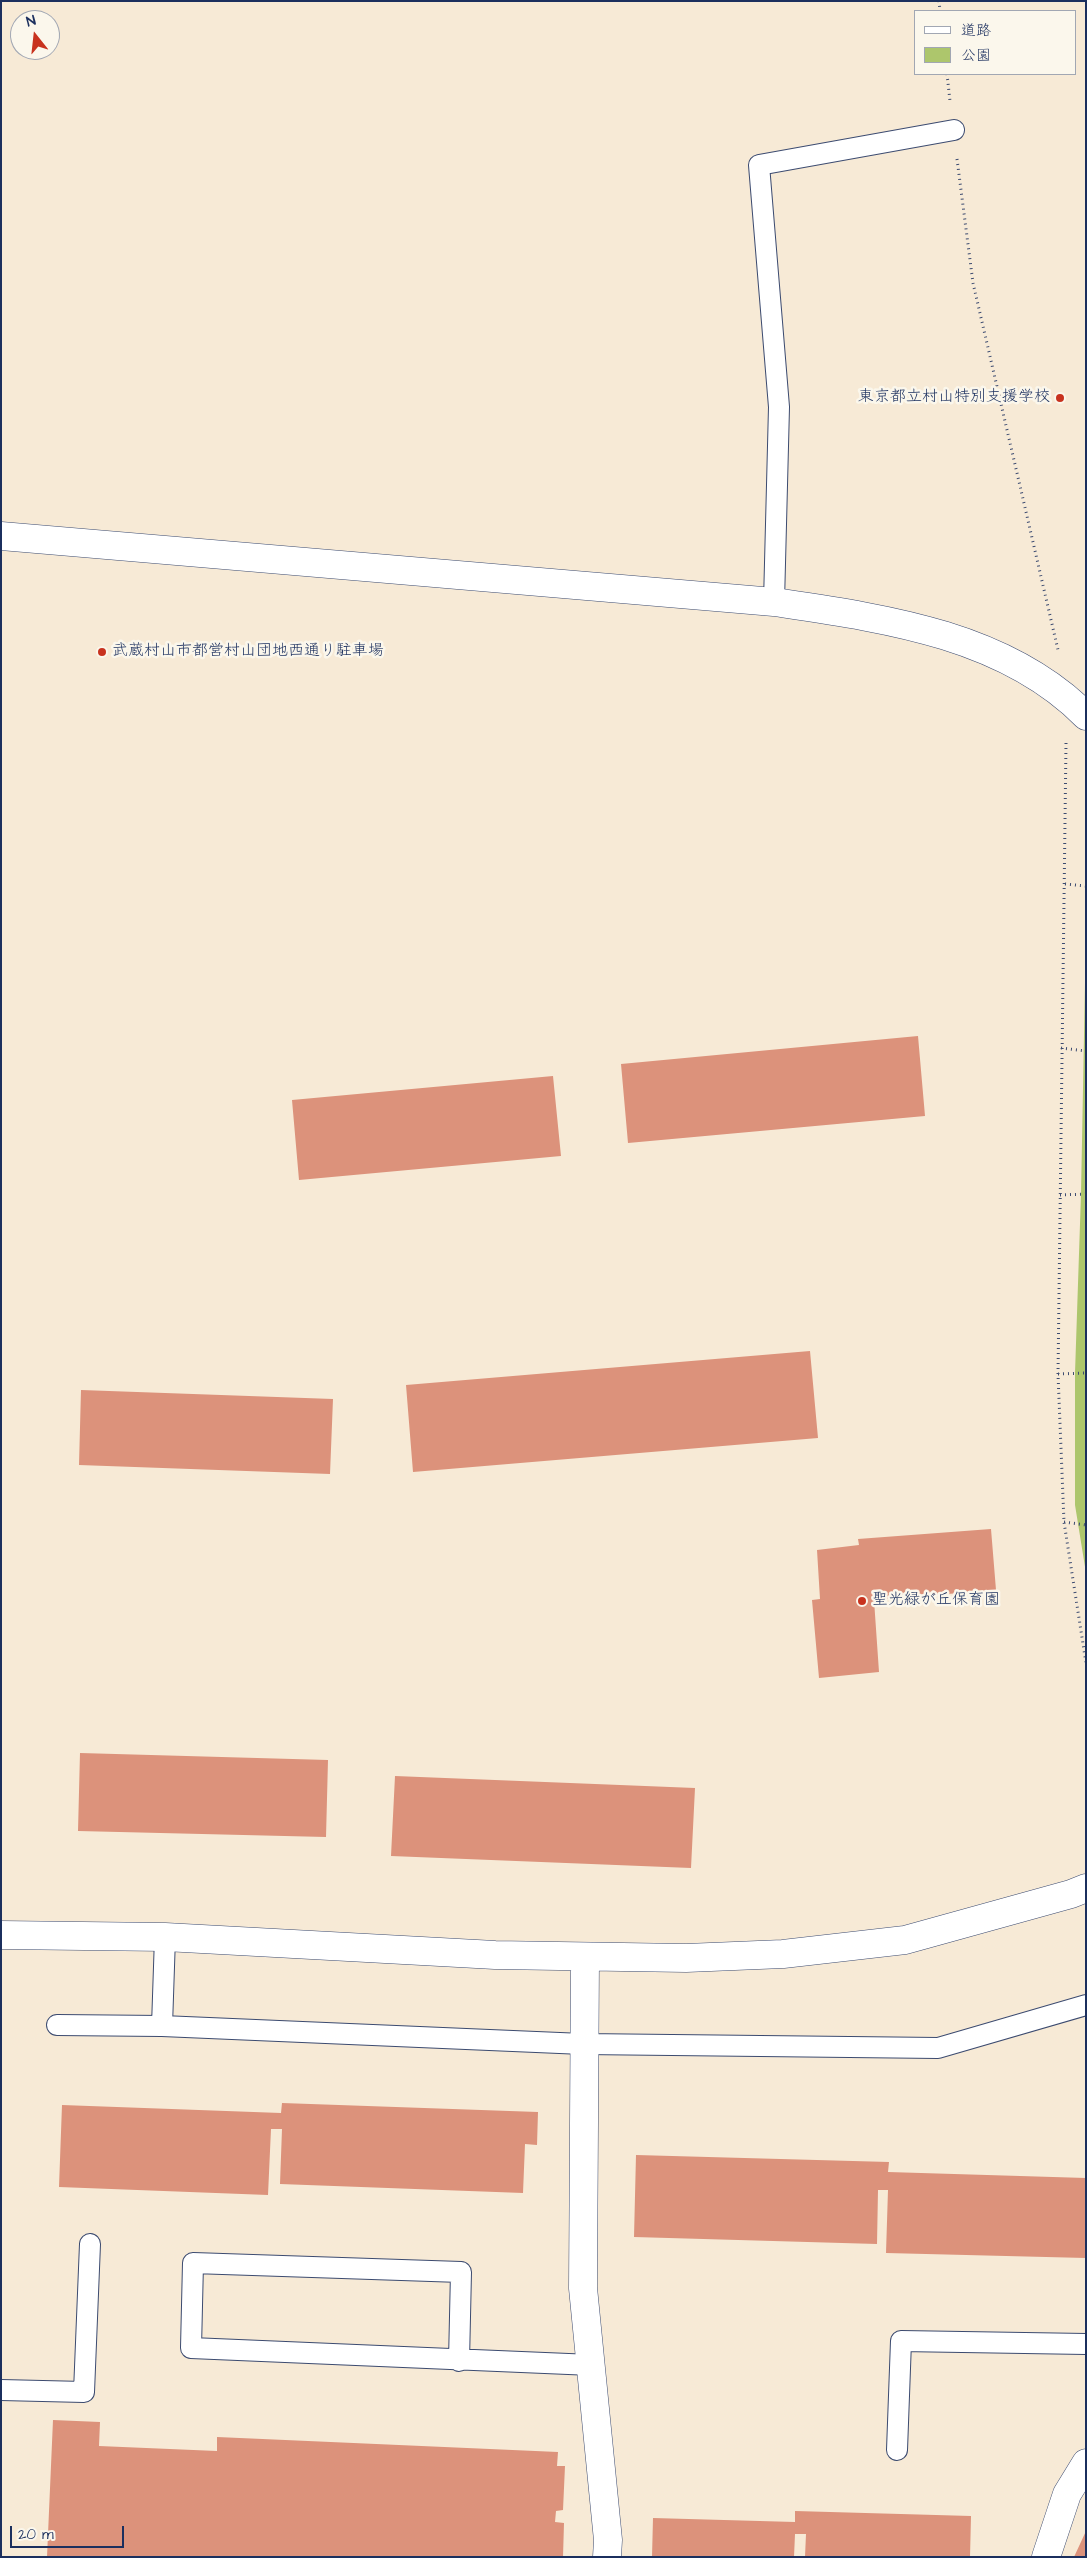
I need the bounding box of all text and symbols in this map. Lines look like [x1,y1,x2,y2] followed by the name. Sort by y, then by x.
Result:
[10,10,60,60] north arrow
[914,10,1077,75] legend
[24,11,38,32] text: N
[961,20,991,41] text: 道路
[961,45,991,66] text: 公園
[858,388,1050,408] place label: 東京都立村山特別支援学校
[1054,392,1066,404] marker: 東京都立村山特別支援学校
[112,642,384,662] place label: 武蔵村山市都営村山団地西通り駐車場
[96,646,108,658] marker: 武蔵村山市都営村山団地西通り駐車場
[872,1591,1000,1611] place label: 聖光緑が丘保育園
[856,1595,868,1607] marker: 聖光緑が丘保育園
[12,2516,126,2548] scale bar
[18,2524,54,2545] text: 20 m

